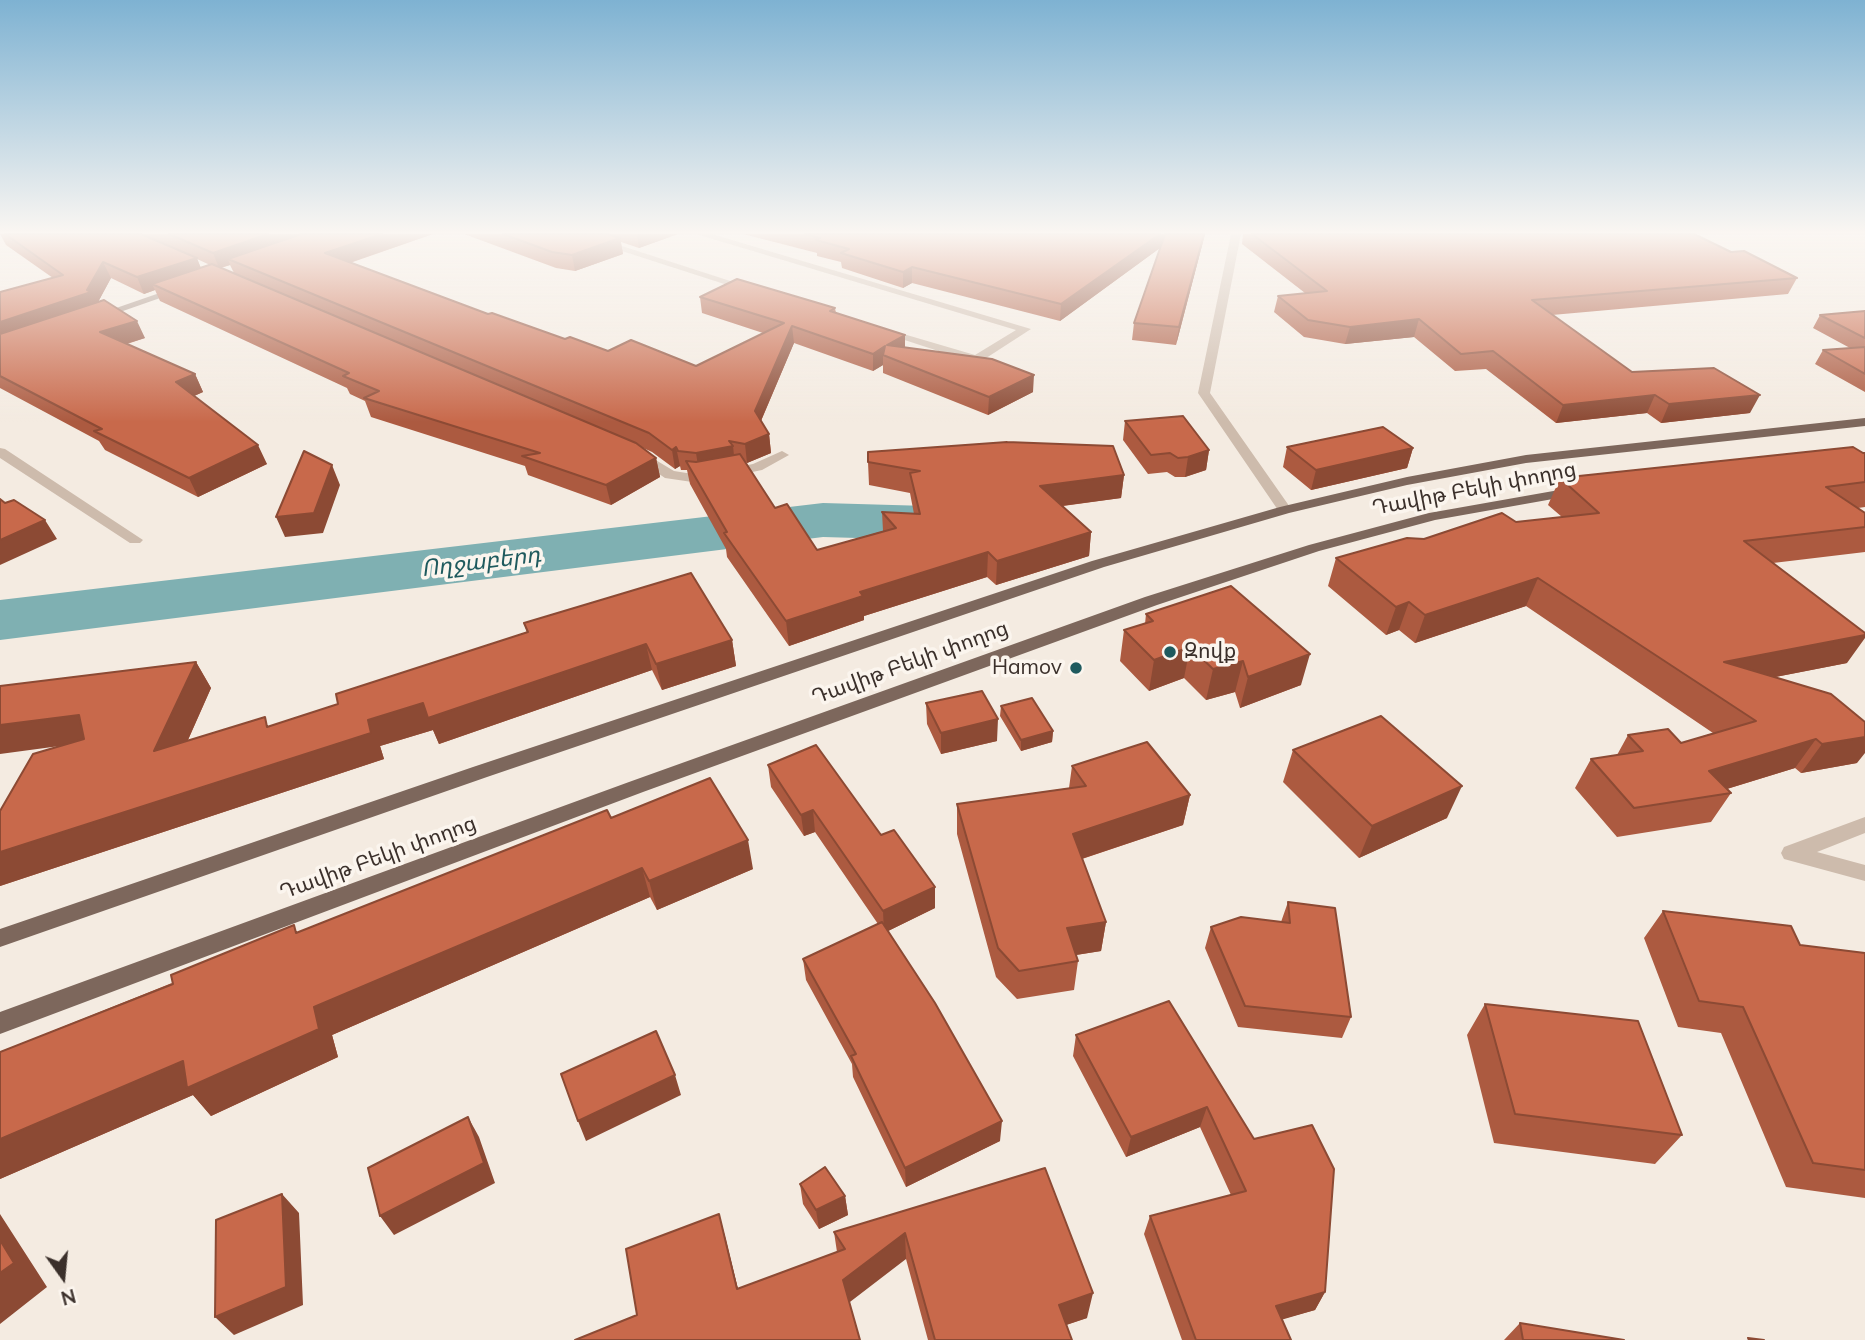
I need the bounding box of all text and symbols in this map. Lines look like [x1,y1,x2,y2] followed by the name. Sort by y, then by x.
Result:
[1370,457,1578,521] street label: Դավիթ Բեկի փողոց
[420,541,542,583] water label: Ողջաբերդ
[808,616,1012,710] street label: Դավիթ Բեկի փողոց
[1184,639,1236,665] place label: Զովք
[1162,644,1178,660] marker: Զովք
[992,655,1062,681] place label: Hamov
[1068,660,1084,676] marker: Hamov
[276,811,480,905] street label: Դավիթ Բեկի փողոց
[28,1242,98,1312] north arrow
[58,1284,78,1311] text: N

